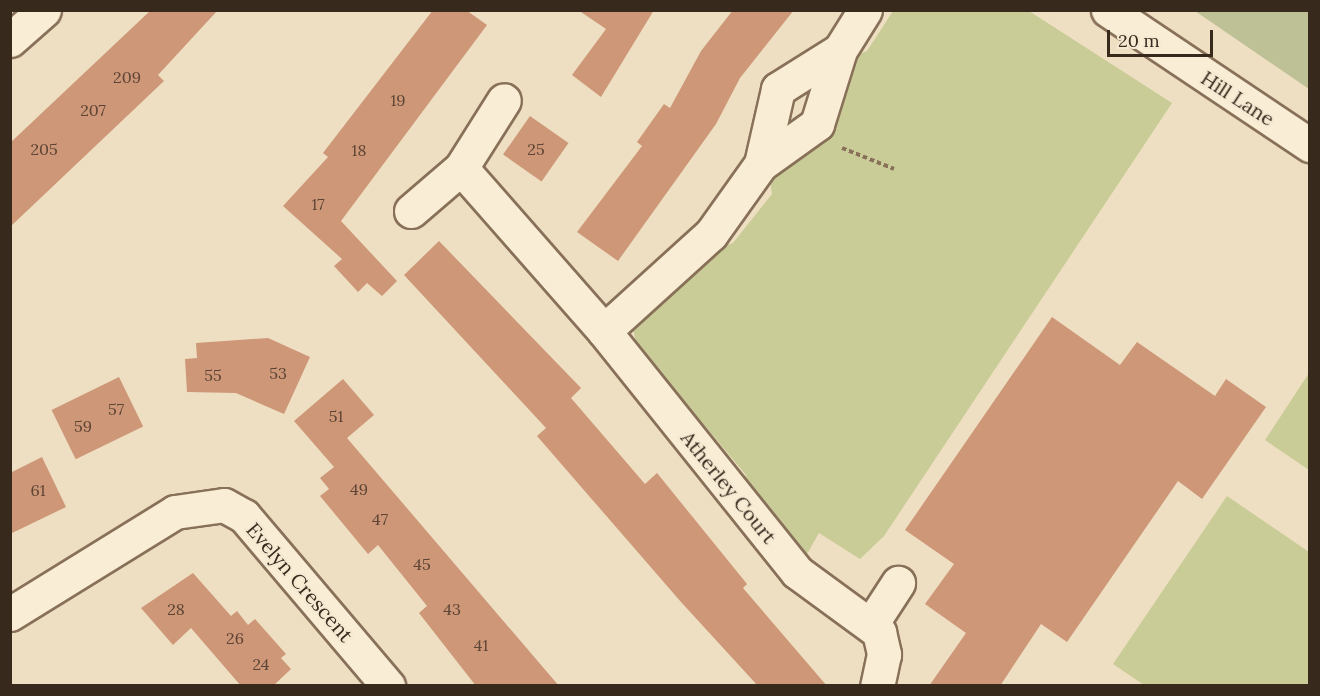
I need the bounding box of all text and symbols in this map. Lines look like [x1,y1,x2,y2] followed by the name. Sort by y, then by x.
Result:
[1110,18,1216,56] scale bar
[1118,29,1160,52] text: 20 m
[1197,65,1279,131] street label: Hill Lane
[113,67,141,87] house number: 209
[390,90,406,110] house number: 19
[80,100,106,120] house number: 207
[30,139,58,159] house number: 205
[527,139,545,159] house number: 25
[352,140,366,160] house number: 18
[311,194,325,214] house number: 17
[269,363,287,383] house number: 53
[204,365,222,385] house number: 55
[108,399,124,419] house number: 57
[329,406,343,426] house number: 51
[74,416,92,436] house number: 59
[676,426,782,548] street label: Atherley Court
[350,479,368,499] house number: 49
[30,480,46,500] house number: 61
[372,509,388,529] house number: 47
[242,517,358,647] street label: Evelyn Crescent
[413,554,431,574] house number: 45
[167,599,185,619] house number: 28
[443,599,461,619] house number: 43
[226,628,244,648] house number: 26
[474,635,488,655] house number: 41
[253,654,269,674] house number: 24

